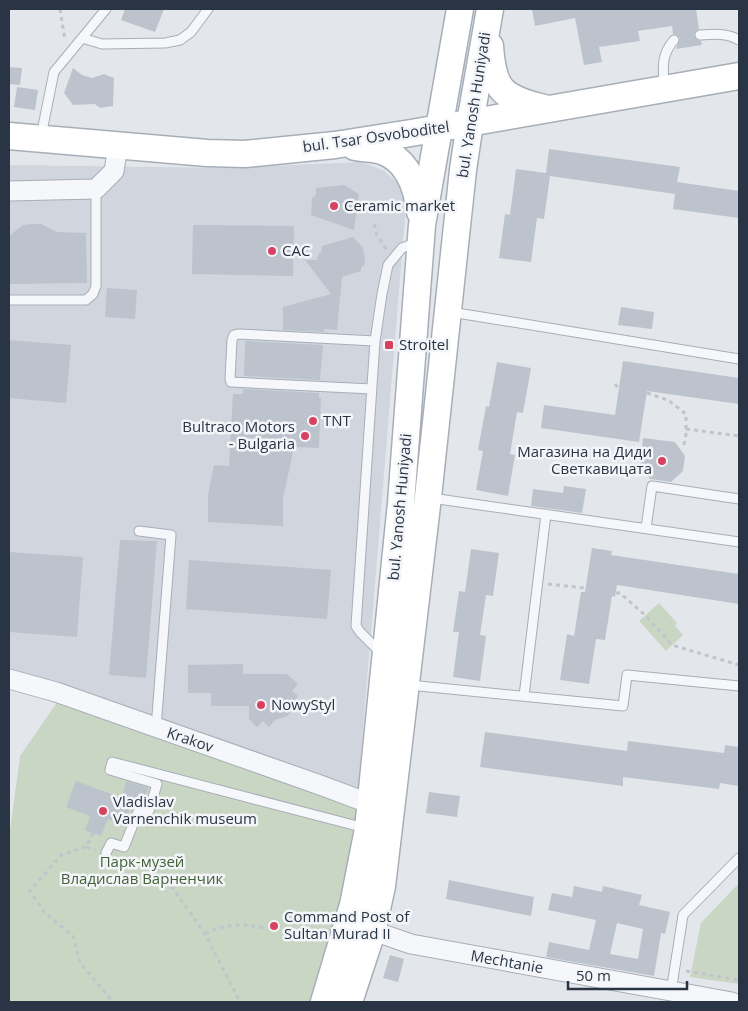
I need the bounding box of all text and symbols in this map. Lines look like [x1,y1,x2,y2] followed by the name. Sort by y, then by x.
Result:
[452,31,494,179] street label: bul. Yanosh Huniyadi
[301,116,450,156] street label: bul. Tsar Osvoboditel
[344,195,455,215] place label: Ceramic market
[328,200,340,212] marker: Ceramic market
[282,240,310,260] place label: САС
[266,245,278,257] marker: САС
[399,334,449,354] place label: Stroitel
[383,339,395,351] marker: Stroitel
[323,410,352,430] place label: TNT
[307,415,319,427] marker: TNT
[182,416,295,453] place label: Bultraco Motors - Bulgaria
[299,430,311,442] marker: Bultraco Motors - Bulgaria
[383,433,415,581] street label: bul. Yanosh Huniyadi
[517,441,652,478] place label: Магазина на Диди Светкавицата
[656,455,668,467] marker: Магазина на Диди Светкавицата
[271,694,335,714] place label: NowyStyl
[255,699,267,711] marker: NowyStyl
[164,722,217,756] street label: Krakov
[113,791,257,828] place label: Vladislav Varnenchik museum
[97,805,109,817] marker: Vladislav Varnenchik museum
[61,851,223,888] park label: Парк-музей Владислав Варненчик
[284,906,410,943] place label: Command Post of Sultan Murad II
[268,920,280,932] marker: Command Post of Sultan Murad II
[469,945,545,977] street label: Mechtanie
[568,958,687,990] scale bar
[576,965,611,985] text: 50 m

